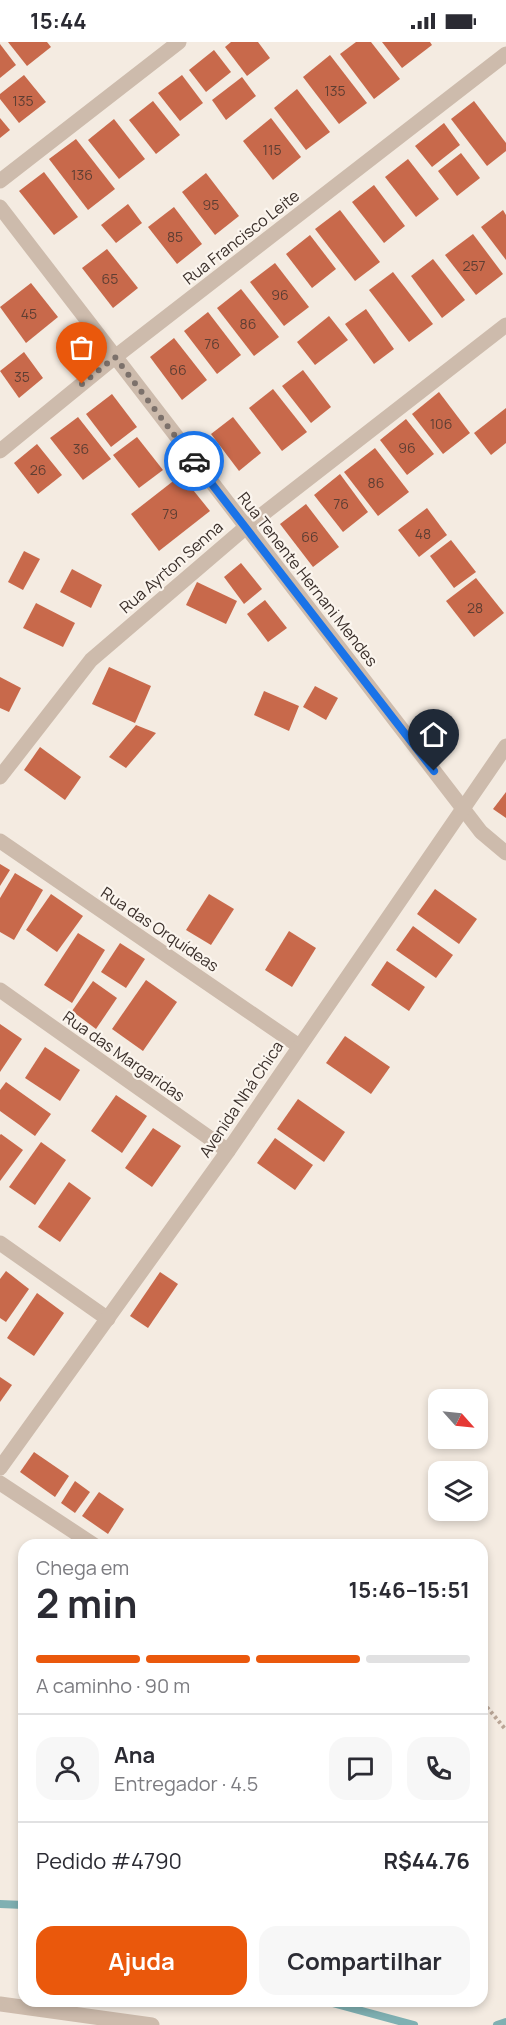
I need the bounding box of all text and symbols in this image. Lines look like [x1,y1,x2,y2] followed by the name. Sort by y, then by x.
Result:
[30,6,87,36] text: 15:44
[324,81,346,100] house number: 135
[12,91,34,110] house number: 135
[262,140,282,159] house number: 115
[71,165,93,184] house number: 136
[178,185,304,289] street label: Rua Francisco Leite
[203,195,219,214] house number: 95
[167,227,183,246] house number: 85
[462,256,486,275] house number: 257
[102,269,118,288] house number: 65
[271,285,289,304] house number: 96
[21,304,37,323] house number: 45
[240,314,256,333] house number: 86
[56,322,107,384] pin
[65,331,98,364] icon: bag
[204,334,220,353] house number: 76
[169,360,187,379] house number: 66
[14,367,30,386] house number: 35
[430,414,452,433] house number: 106
[164,431,224,491] courier
[398,438,416,457] house number: 96
[73,439,89,458] house number: 36
[178,445,211,478] icon: car
[30,460,46,479] house number: 26
[368,473,384,492] house number: 86
[233,487,383,671] street label: Rua Tenente Hernani Mendes
[333,494,349,513] house number: 76
[162,504,178,523] house number: 79
[115,516,227,618] street label: Rua Ayrton Senna
[415,524,431,543] house number: 48
[301,527,319,546] house number: 66
[467,598,483,617] house number: 28
[408,709,459,771] pin
[417,718,450,751] icon: home
[97,881,223,977] street label: Rua das Orquídeas
[59,1006,189,1106] street label: Rua das Margaridas
[194,1036,288,1162] street label: Avenida Nhá Chica
[428,1389,488,1449] north arrow
[428,1389,488,1521] map controls
[428,1461,488,1521] button: layers
[36,1554,129,1581] text: Chega em
[349,1575,470,1605] text: 15:46–15:51
[36,1576,137,1630] text: 2 min
[36,1672,190,1699] text: A caminho · 90 m
[36,1737,99,1800] button: person
[329,1737,392,1800] button: chat
[407,1737,470,1800] button: phone
[114,1740,155,1770] text: Ana
[114,1770,258,1797] text: Entregador · 4.5
[36,1846,182,1876] text: Pedido #4790
[384,1846,470,1876] text: R$44.76
[36,1926,247,1995] button: Ajuda
[259,1926,470,1995] button: Compartilhar

